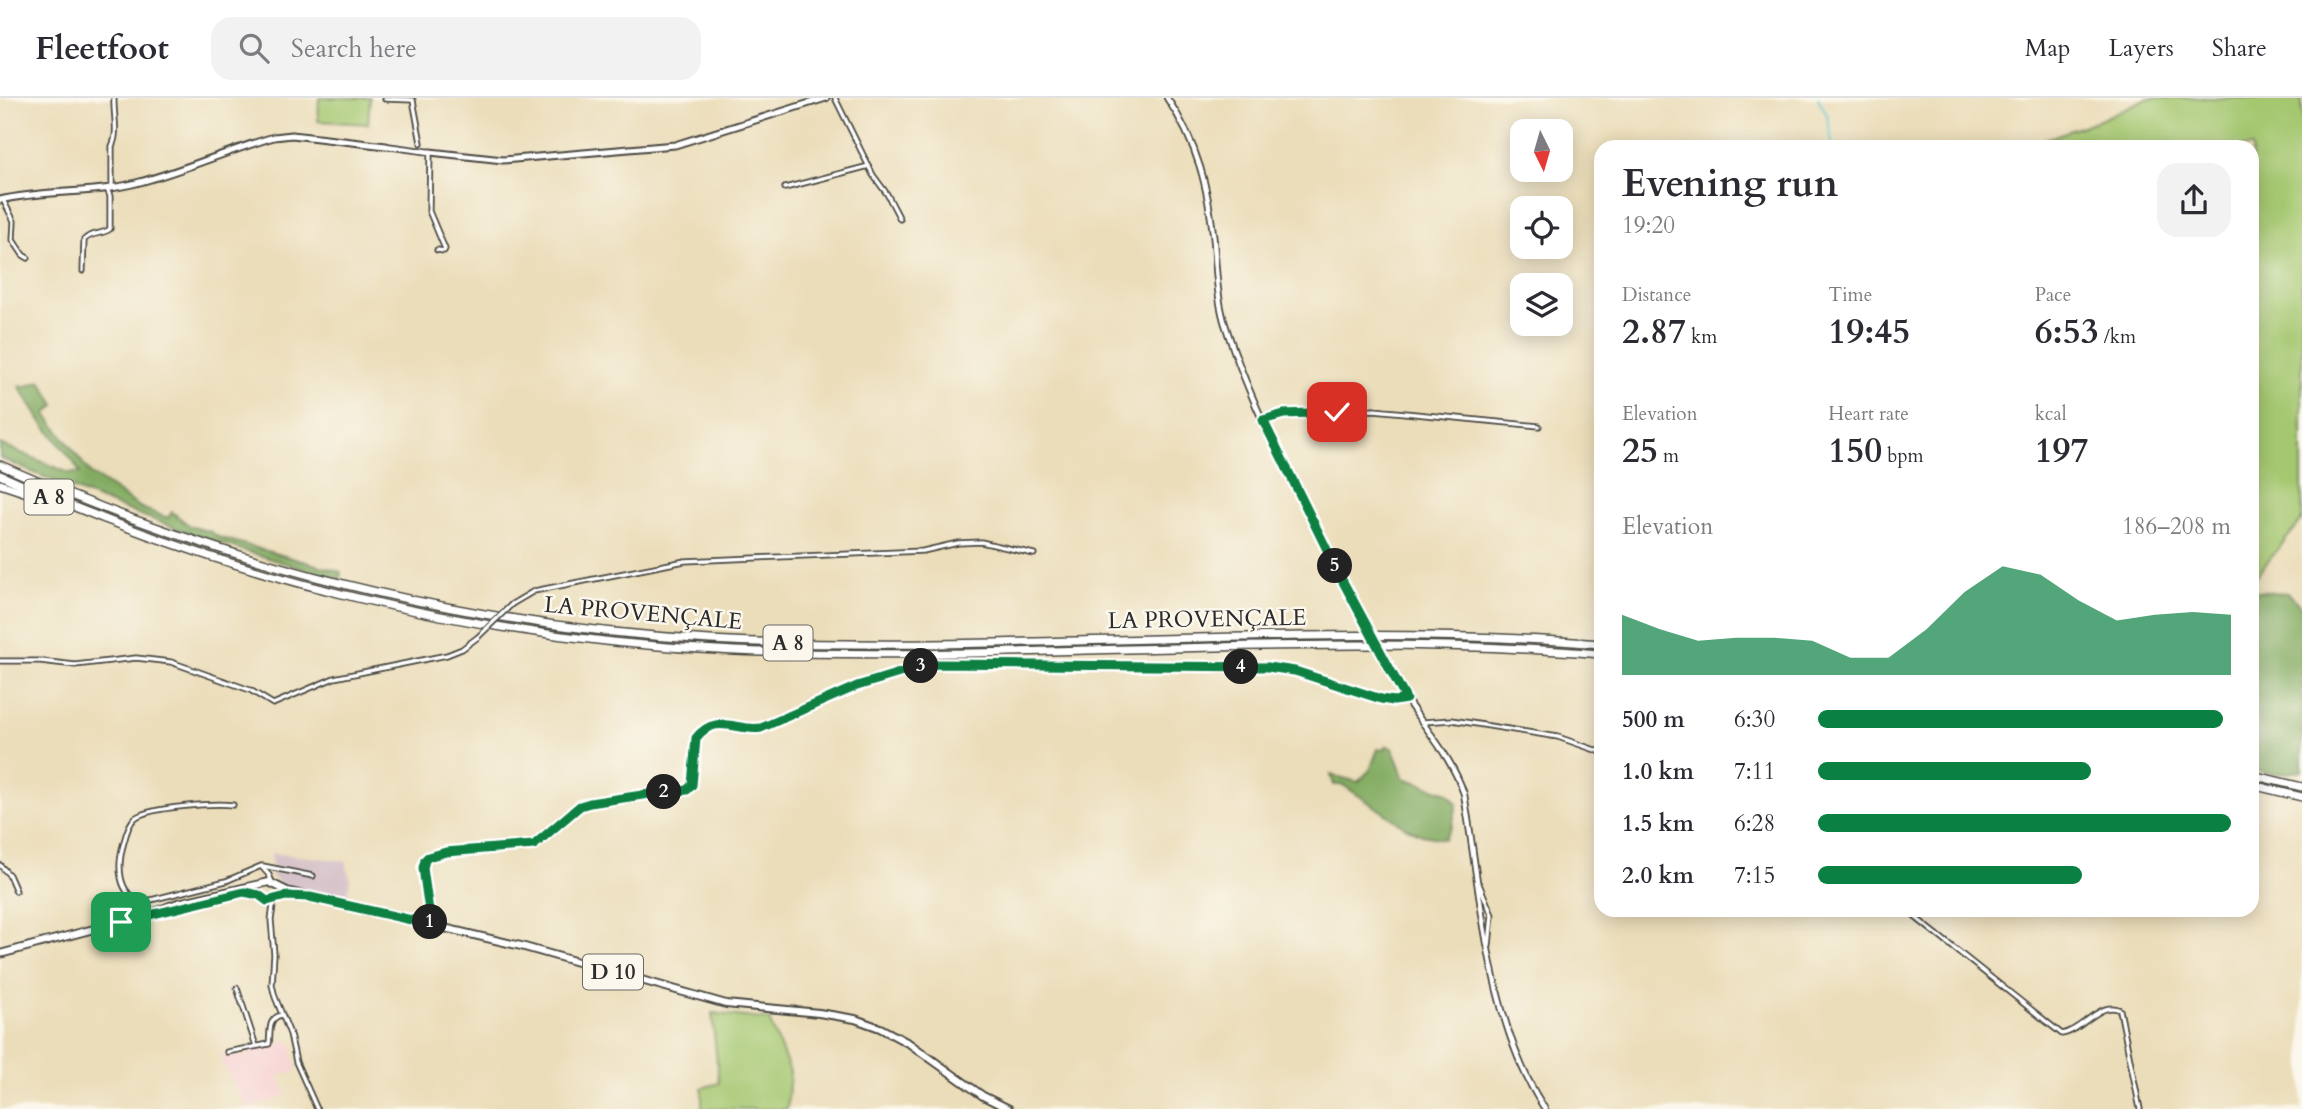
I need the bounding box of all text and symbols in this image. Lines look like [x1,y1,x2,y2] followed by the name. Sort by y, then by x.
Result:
[211,17,701,80] search box
[35,26,169,71] text: Fleetfoot
[235,29,273,67] icon: search
[291,31,417,66] text: Search here
[2025,32,2071,65] text: Map
[2109,32,2174,65] text: Layers
[2212,32,2267,65] text: Share
[1510,119,1573,182] north arrow
[1510,119,1573,336] map controls
[1622,158,1838,210] text: Evening run
[2157,163,2231,237] button: share
[1510,196,1573,259] button: locate
[1622,210,1675,241] text: 19:20
[1510,273,1573,336] button: layers
[1622,282,1691,308] text: Distance
[1828,282,1872,308] text: Time
[2035,282,2071,308] text: Pace
[1622,308,1686,356] text: 2.87
[1828,308,1910,356] text: 19:45
[2035,308,2099,356] text: 6:53
[1686,324,1717,350] text: km
[2099,324,2136,350] text: /km
[1307,382,1367,442] pin
[1318,393,1356,431] icon: check
[1622,401,1697,427] text: Elevation
[1828,401,1909,427] text: Heart rate
[2035,401,2067,427] text: kcal
[1622,427,1658,475] text: 25
[1828,427,1882,475] text: 150
[2035,427,2088,475] text: 197
[1658,443,1679,469] text: m
[1882,443,1924,469] text: bpm
[24,480,74,514] road number: A 8
[1622,511,1713,542] text: Elevation
[2122,511,2231,542] text: 186–208 m
[1318,548,1352,584] pin: 5
[1330,552,1339,578] text: 5
[543,589,743,637] street label: LA PROVENÇALE
[1107,602,1307,636] street label: LA PROVENÇALE
[764,626,812,660] road number: A 8
[904,648,939,684] pin: 3
[1224,650,1258,684] pin: 4
[916,652,925,678] text: 3
[1236,653,1245,679] text: 4
[1622,704,1685,735] text: 500 m
[1734,704,1775,735] text: 6:30
[1622,756,1694,787] text: 1.0 km
[1734,756,1775,787] text: 7:11
[646,774,682,810] pin: 2
[659,778,668,804] text: 2
[1622,808,1694,839] text: 1.5 km
[1734,808,1775,839] text: 6:28
[1622,860,1694,891] text: 2.0 km
[1734,860,1775,891] text: 7:15
[91,892,151,952] pin
[102,903,140,941] icon: arrive
[412,904,448,940] pin: 1
[425,908,434,934] text: 1
[583,954,643,990] road number: D 10

